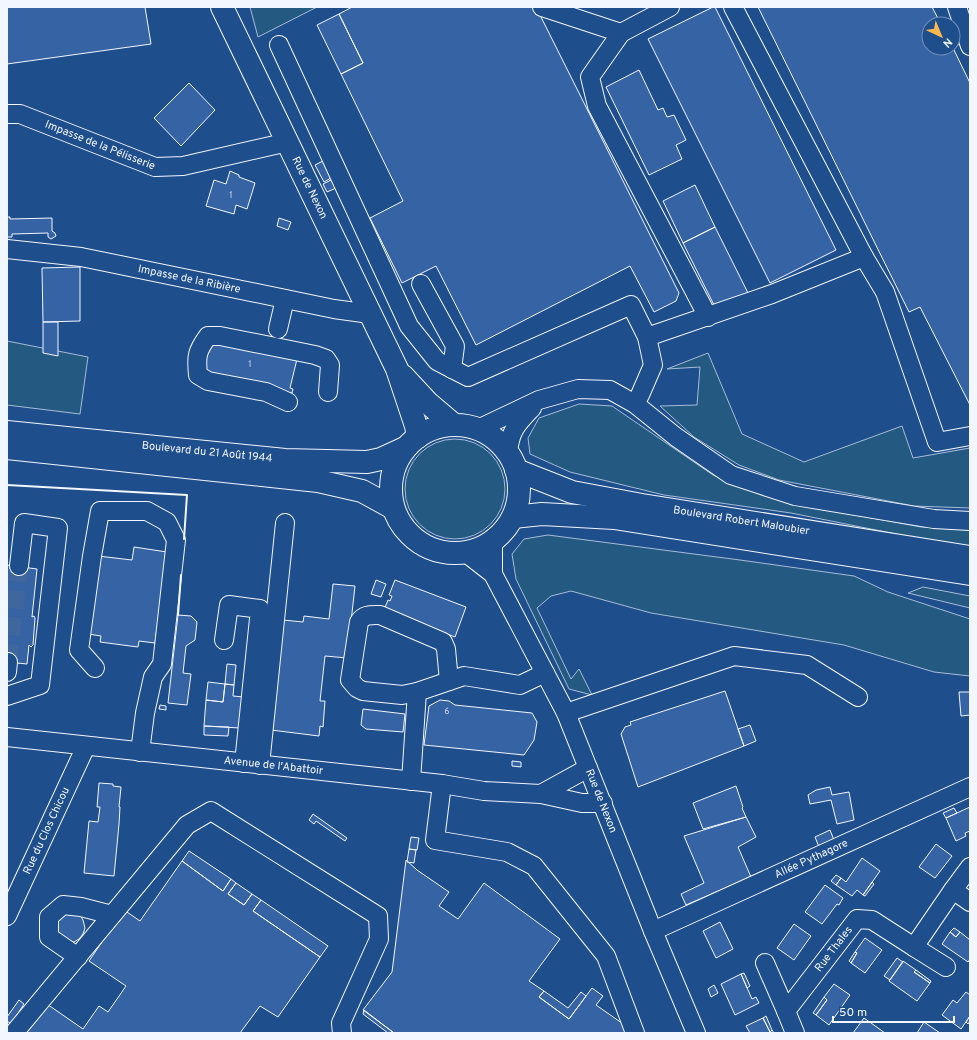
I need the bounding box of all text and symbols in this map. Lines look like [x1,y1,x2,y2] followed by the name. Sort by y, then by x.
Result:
[921,16,961,56] north arrow
[940,35,955,50] text: N
[43,117,157,173] street label: Impasse de la Pélisserie
[288,154,330,221] street label: Rue de Nexon
[229,190,233,201] house number: 1
[137,262,242,297] street label: Impasse de la Ribière
[248,359,252,370] house number: 1
[141,439,273,466] street label: Boulevard du 21 Août 1944
[672,503,811,539] street label: Boulevard Robert Maloubier
[444,706,450,717] house number: 6
[223,753,325,778] street label: Avenue de l'Abattoir
[582,767,620,835] street label: Rue de Nexon
[20,785,73,877] street label: Rue du Clos Chicou
[772,836,850,882] street label: Allée Pythagore
[812,924,856,975] street label: Rue Thales
[833,998,954,1024] scale bar
[839,1005,867,1021] text: 50 m

